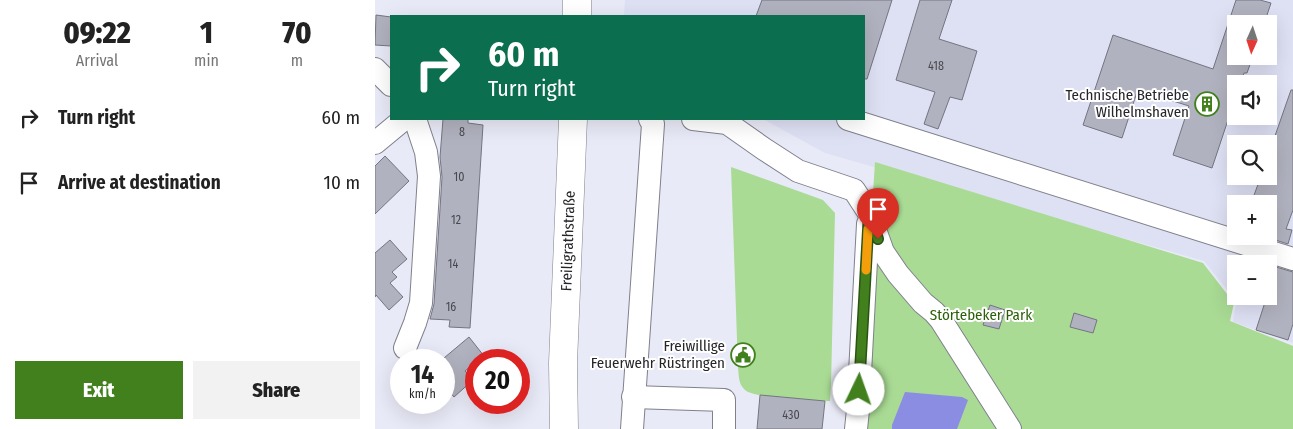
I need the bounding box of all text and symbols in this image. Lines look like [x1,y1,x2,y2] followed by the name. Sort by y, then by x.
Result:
[63,15,131,51] text: 09:22
[200,15,213,51] text: 1
[282,15,312,51] text: 70
[1227,15,1277,65] north arrow
[1227,15,1277,305] map controls
[488,33,559,75] text: 60 m
[405,35,470,100] icon: right
[76,51,118,70] text: Arrival
[194,51,219,70] text: min
[291,51,303,70] text: m
[928,59,944,73] house number: 418
[488,75,576,102] text: Turn right
[1227,75,1277,125] button: sound
[1065,86,1189,121] place label: Technische Betriebe Wilhelmshaven
[1194,91,1220,117] building icon: Technische Betriebe Wilhelmshaven
[15,104,43,132] icon: right
[58,106,135,129] text: Turn right
[322,106,360,129] text: 60 m
[459,125,465,139] house number: 8
[1227,135,1277,185] button: search
[15,169,43,197] icon: arrive
[454,170,464,184] house number: 10
[58,171,221,194] text: Arrive at destination
[324,171,360,194] text: 10 m
[857,188,899,239] pin
[557,190,579,292] street label: Freiligrathstraße
[864,195,892,223] icon: arrive
[1227,195,1277,245] button: +
[451,213,461,227] house number: 12
[1227,255,1277,305] button: −
[448,257,458,271] house number: 14
[446,300,456,314] house number: 16
[930,306,1032,324] park label: Störtebeker Park
[591,337,725,372] place label: Freiwillige Feuerwehr Rüstringen
[730,342,756,368] public building icon: Freiwillige Feuerwehr Rüstringen
[465,349,530,414] speed limit sign: 20
[411,360,434,390] text: 14
[15,361,183,419] button: Exit
[193,361,360,419] button: Share
[832,363,884,415] position arrow
[409,387,436,401] text: km/h
[782,408,800,422] house number: 430

